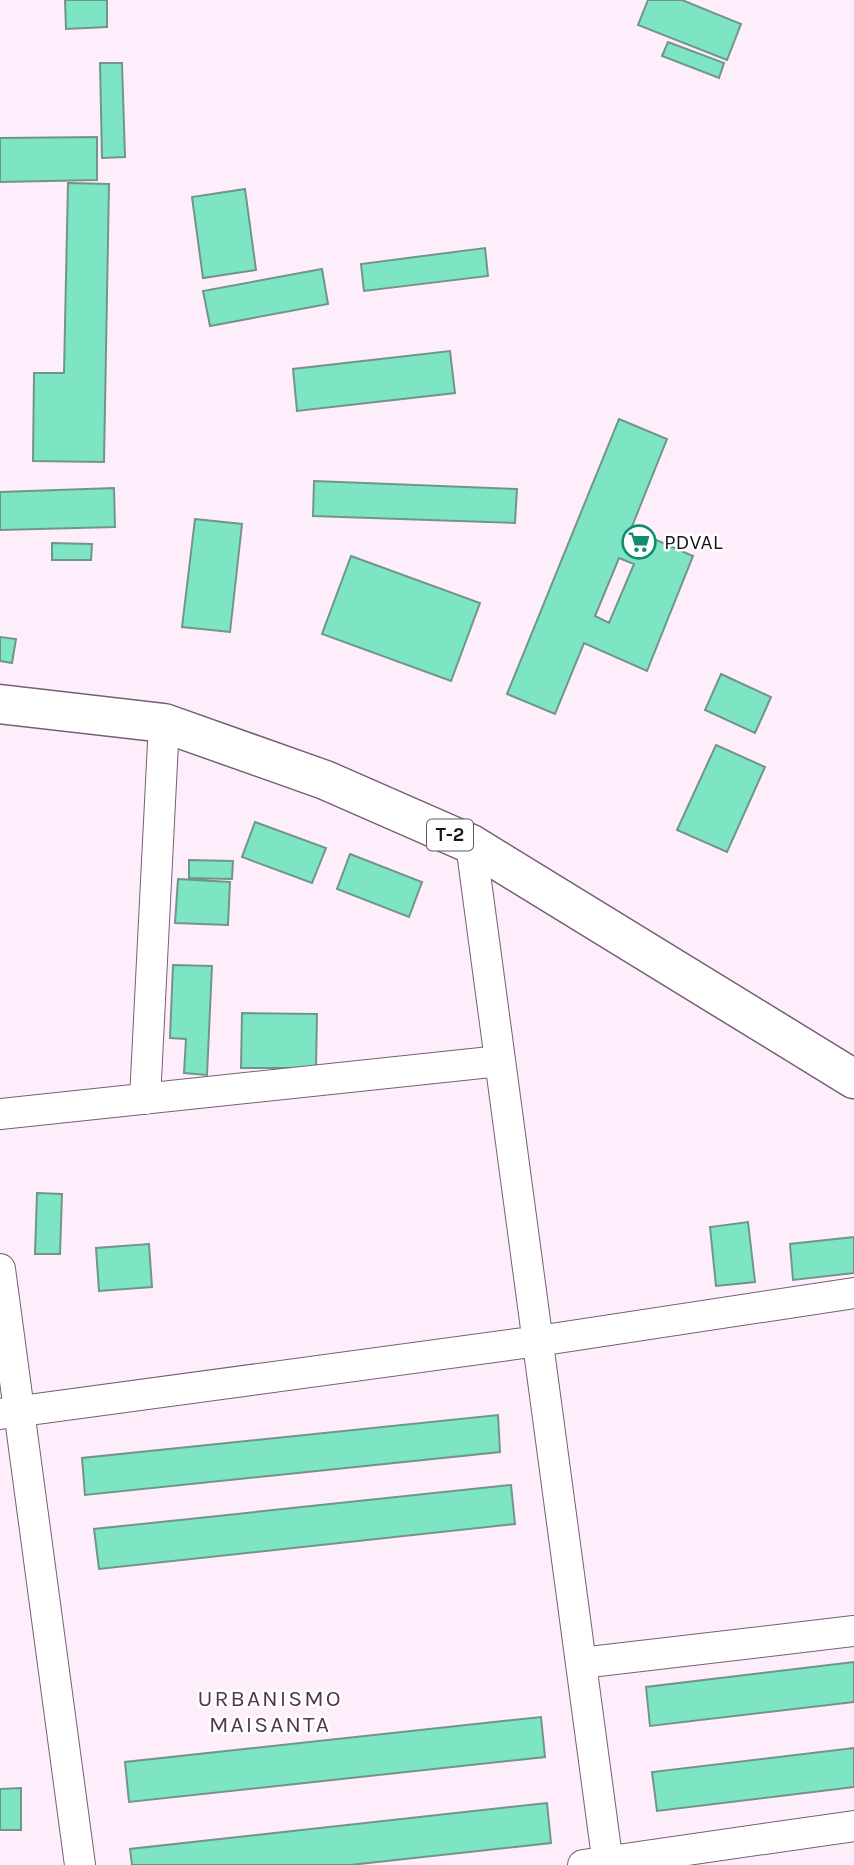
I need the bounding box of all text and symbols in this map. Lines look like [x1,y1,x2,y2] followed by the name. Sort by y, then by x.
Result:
[620,523,658,561] supermarket icon: PDVAL
[664,530,723,554] place label: PDVAL
[427,820,473,850] road number: T-2
[197,1685,343,1738] district label: URBANISMO MAISANTA

